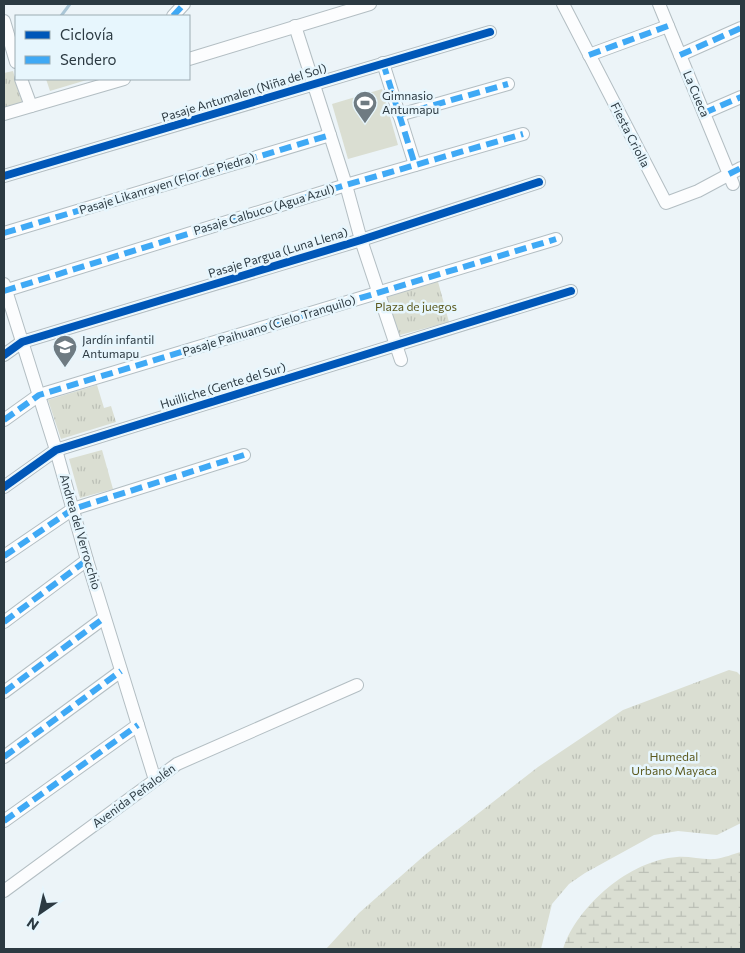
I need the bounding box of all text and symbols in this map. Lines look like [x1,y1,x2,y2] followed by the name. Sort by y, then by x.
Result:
[15,15,190,80] legend
[60,25,113,43] text: Ciclovía
[60,50,117,68] text: Sendero
[159,60,328,124] street label: Pasaje Antumalen (Niña del Sol)
[681,68,713,119] street label: La Cueca
[382,88,439,116] place label: Gimnasio Antumapu
[352,90,378,124] sports icon: Gimnasio Antumapu
[609,100,653,169] street label: Fiesta Criolla
[77,150,256,216] street label: Pasaje Likanrayen (Flor de Piedra)
[191,181,336,237] street label: Pasaje Calbuco (Agua Azul)
[206,224,349,280] street label: Pasaje Pargua (Luna Llena)
[180,292,357,358] street label: Pasaje Paihuano (Cielo Tranquilo)
[375,299,457,313] park label: Plaza de juegos
[82,332,154,360] place label: Jardín infantil Antumapu
[52,334,78,368] school or university icon: Jardín infantil Antumapu
[158,359,287,411] street label: Huilliche (Gente del Sur)
[58,472,104,591] street label: Andrea del Verrocchio
[631,749,717,777] park label: Humedal Urbano Mayaca
[89,760,178,830] street label: Avenida Peñalolén
[15,888,65,938] north arrow
[23,914,42,934] text: N

